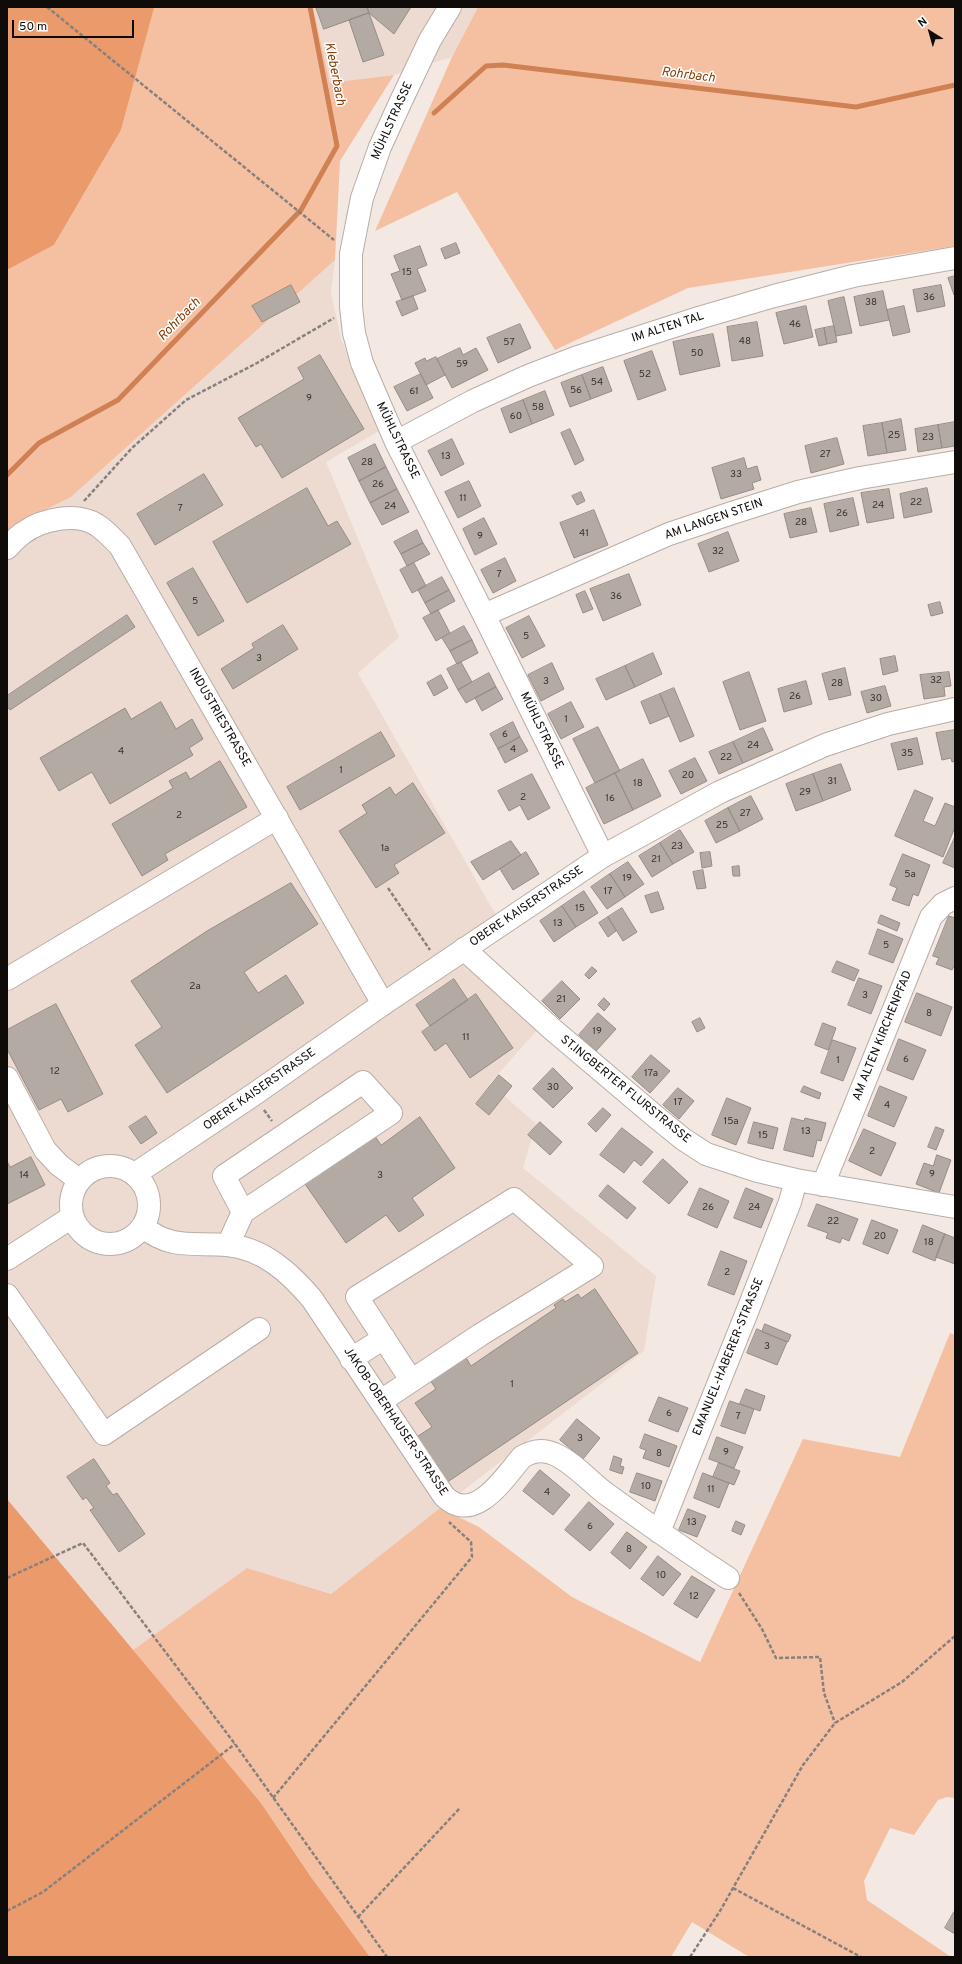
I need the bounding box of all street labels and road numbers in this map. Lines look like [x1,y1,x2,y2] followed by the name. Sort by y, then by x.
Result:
[369,80,417,162] street label: MÜHLSTRASSE
[630,310,706,346] street label: IM ALTEN TAL
[372,400,422,482] street label: MÜHLSTRASSE
[663,496,765,544] street label: AM LANGEN STEIN
[185,666,253,770] street label: INDUSTRIESTRASSE
[516,690,566,772] street label: MÜHLSTRASSE
[467,864,587,950] street label: OBERE KAISERSTRASSE
[850,969,916,1103] street label: AM ALTEN KIRCHENPFAD
[557,1033,693,1147] street label: ST.INGBERTER FLURSTRASSE
[201,1046,319,1134] street label: OBERE KAISERSTRASSE
[691,1276,767,1438] street label: EMANUEL-HABERER-STRASSE
[340,1345,450,1499] street label: JAKOB-OBERHAUSER-STRASSE

